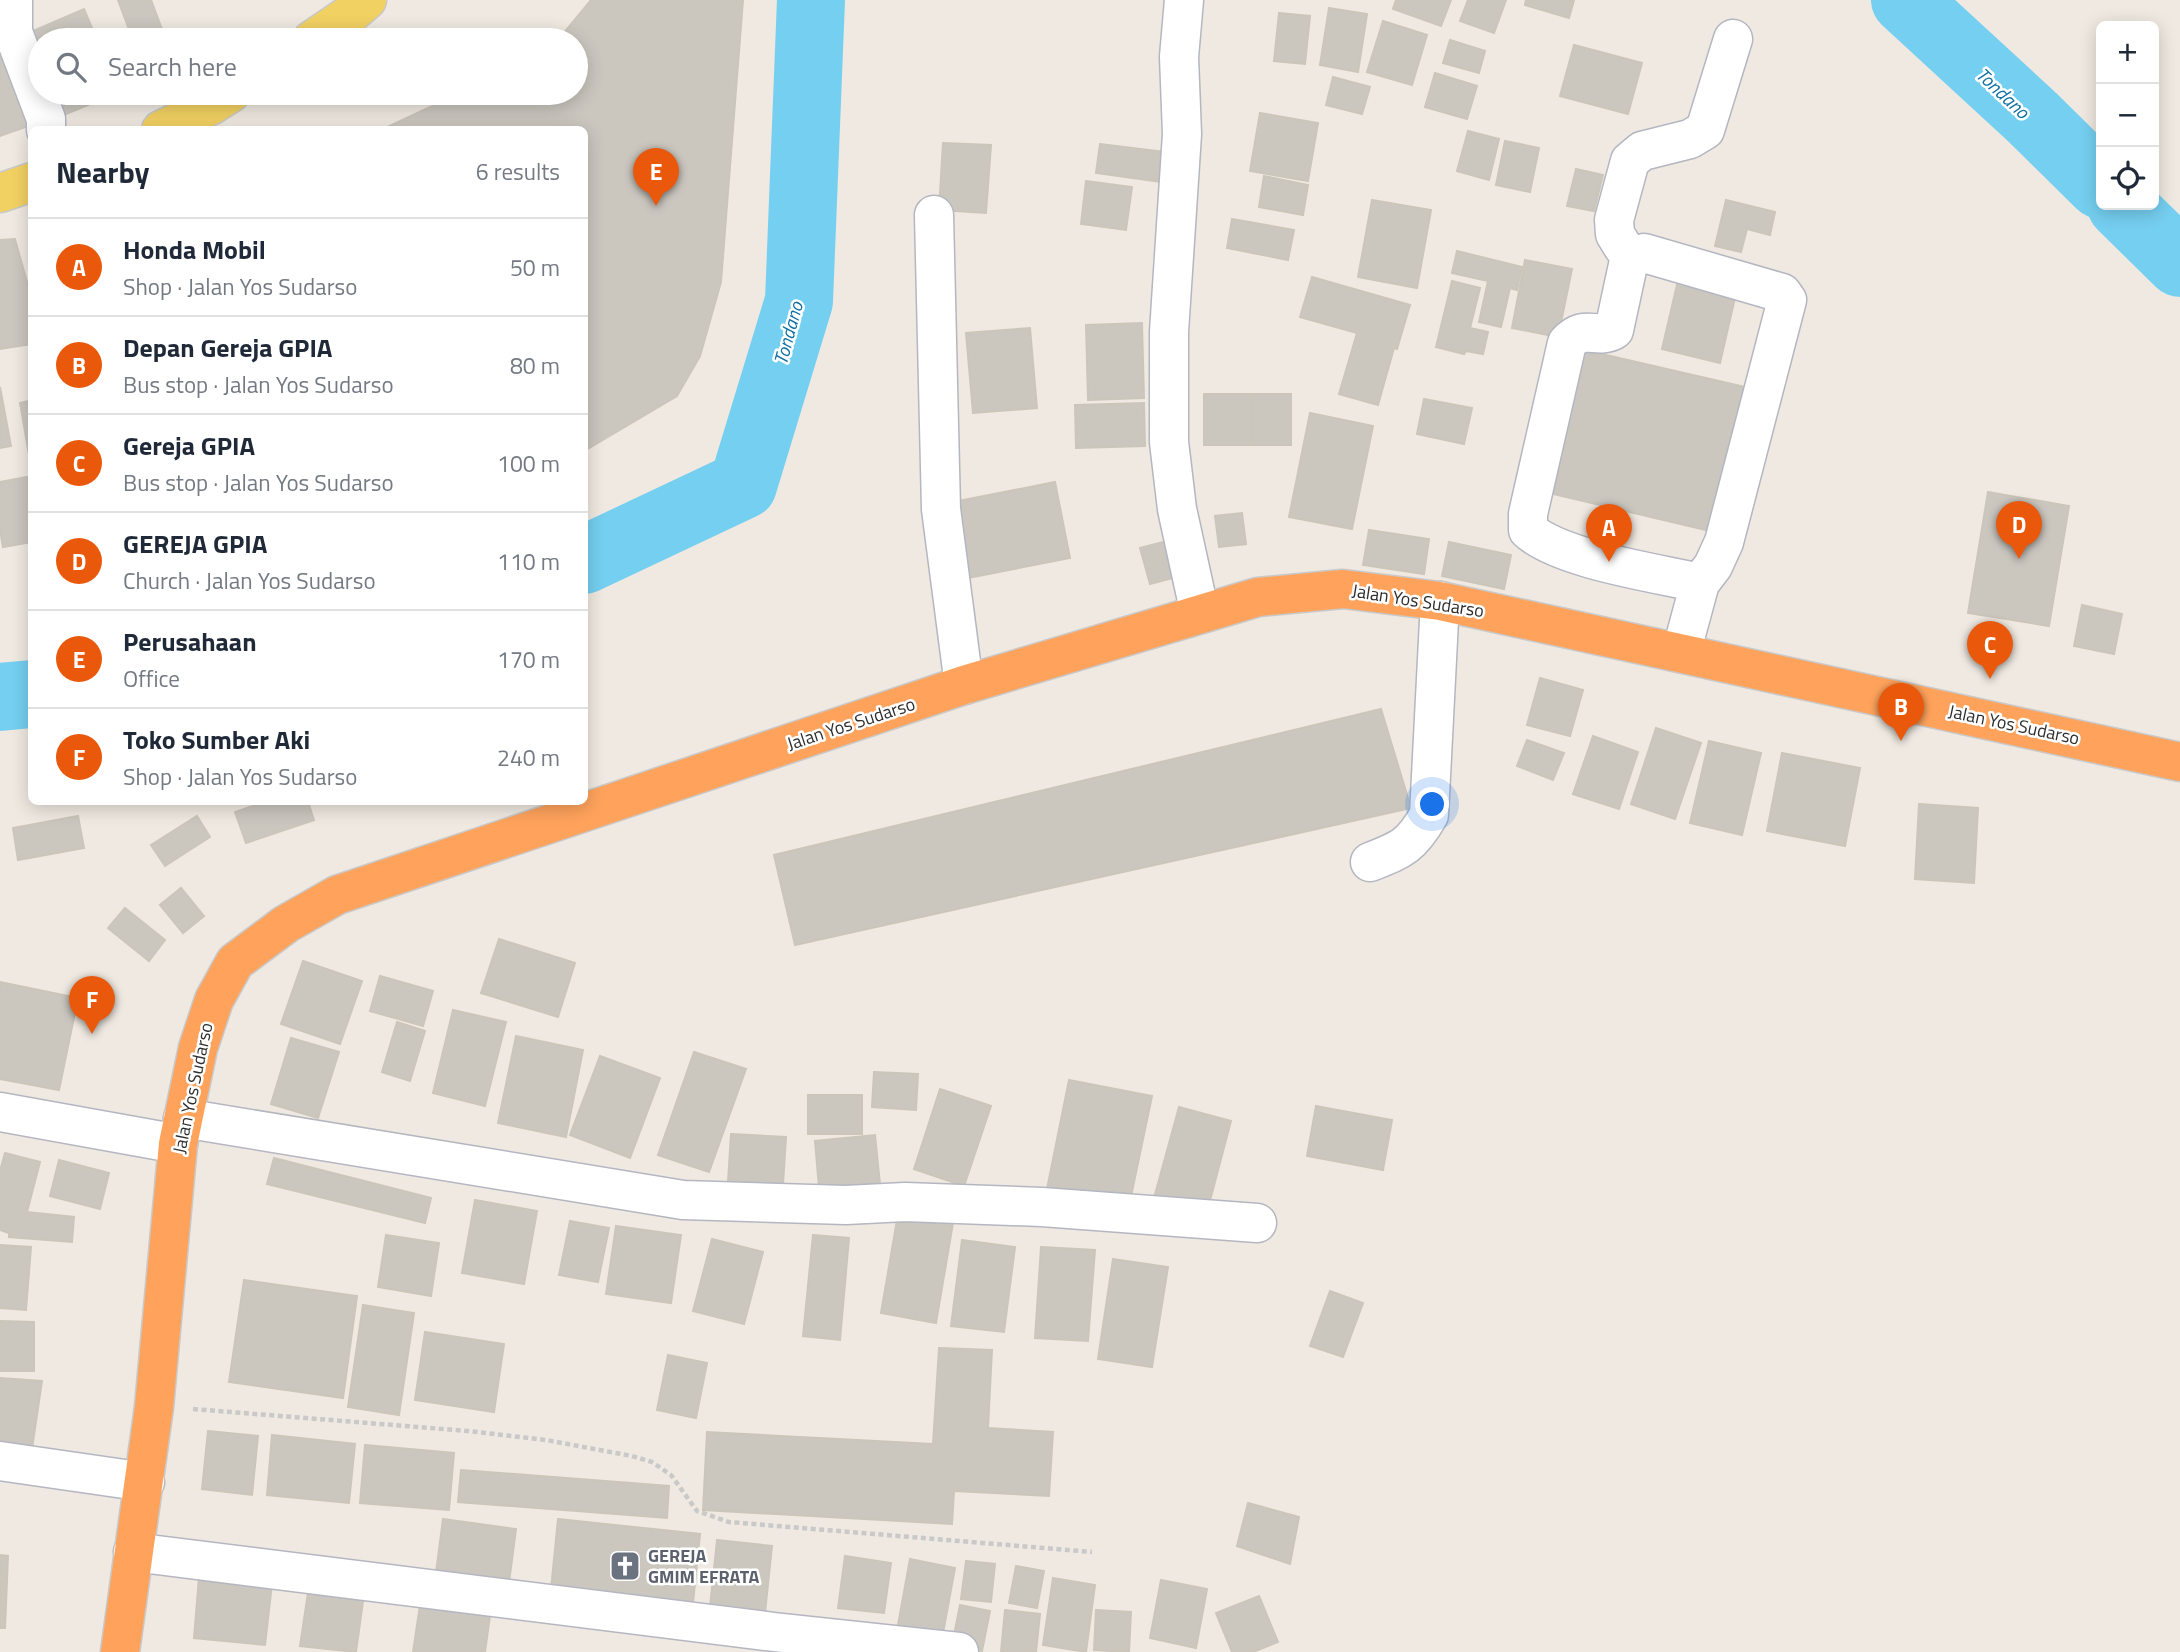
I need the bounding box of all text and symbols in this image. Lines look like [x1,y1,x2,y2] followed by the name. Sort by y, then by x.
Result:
[2096,21,2159,210] map controls
[2096,21,2159,84] button: +
[28,28,588,105] search box
[108,47,237,86] text: Search here
[52,48,90,86] icon: search
[1970,60,2037,126] water label: Tondano
[2096,84,2159,147] button: −
[2096,147,2159,210] button: locate
[633,148,679,206] pin: E
[56,149,149,195] text: Nearby
[476,154,560,189] text: 6 results
[123,230,266,269] text: Honda Mobil
[72,250,86,285] text: A
[510,250,560,285] text: 50 m
[123,269,357,304] text: Shop · Jalan Yos Sudarso
[765,298,810,368] water label: Tondano
[123,328,332,367] text: Depan Gereja GPIA
[72,348,86,383] text: B
[510,348,560,383] text: 80 m
[123,367,394,402] text: Bus stop · Jalan Yos Sudarso
[123,426,255,465] text: Gereja GPIA
[73,446,85,481] text: C
[497,446,560,481] text: 100 m
[123,465,394,500] text: Bus stop · Jalan Yos Sudarso
[1996,501,2042,559] pin: D
[1586,504,1632,562] pin: A
[123,524,267,563] text: GEREJA GPIA
[72,544,86,579] text: D
[497,544,560,579] text: 110 m
[123,563,376,598] text: Church · Jalan Yos Sudarso
[1350,577,1486,624] street label: Jalan Yos Sudarso
[1967,621,2013,679] pin: C
[123,622,257,661] text: Perusahaan
[73,642,85,677] text: E
[497,642,560,677] text: 170 m
[123,661,180,696] text: Office
[1878,683,1924,741] pin: B
[783,690,918,757] street label: Jalan Yos Sudarso
[1946,697,2082,752] street label: Jalan Yos Sudarso
[123,720,310,759] text: Toko Sumber Aki
[73,740,85,775] text: F
[497,740,560,775] text: 240 m
[123,759,357,794] text: Shop · Jalan Yos Sudarso
[1415,787,1449,821] your location
[69,976,115,1034] pin: F
[165,1020,220,1156] street label: Jalan Yos Sudarso
[648,1542,760,1590] place label: GEREJA GMIM EFRATA
[608,1549,642,1583] church icon: GEREJA GMIM EFRATA

